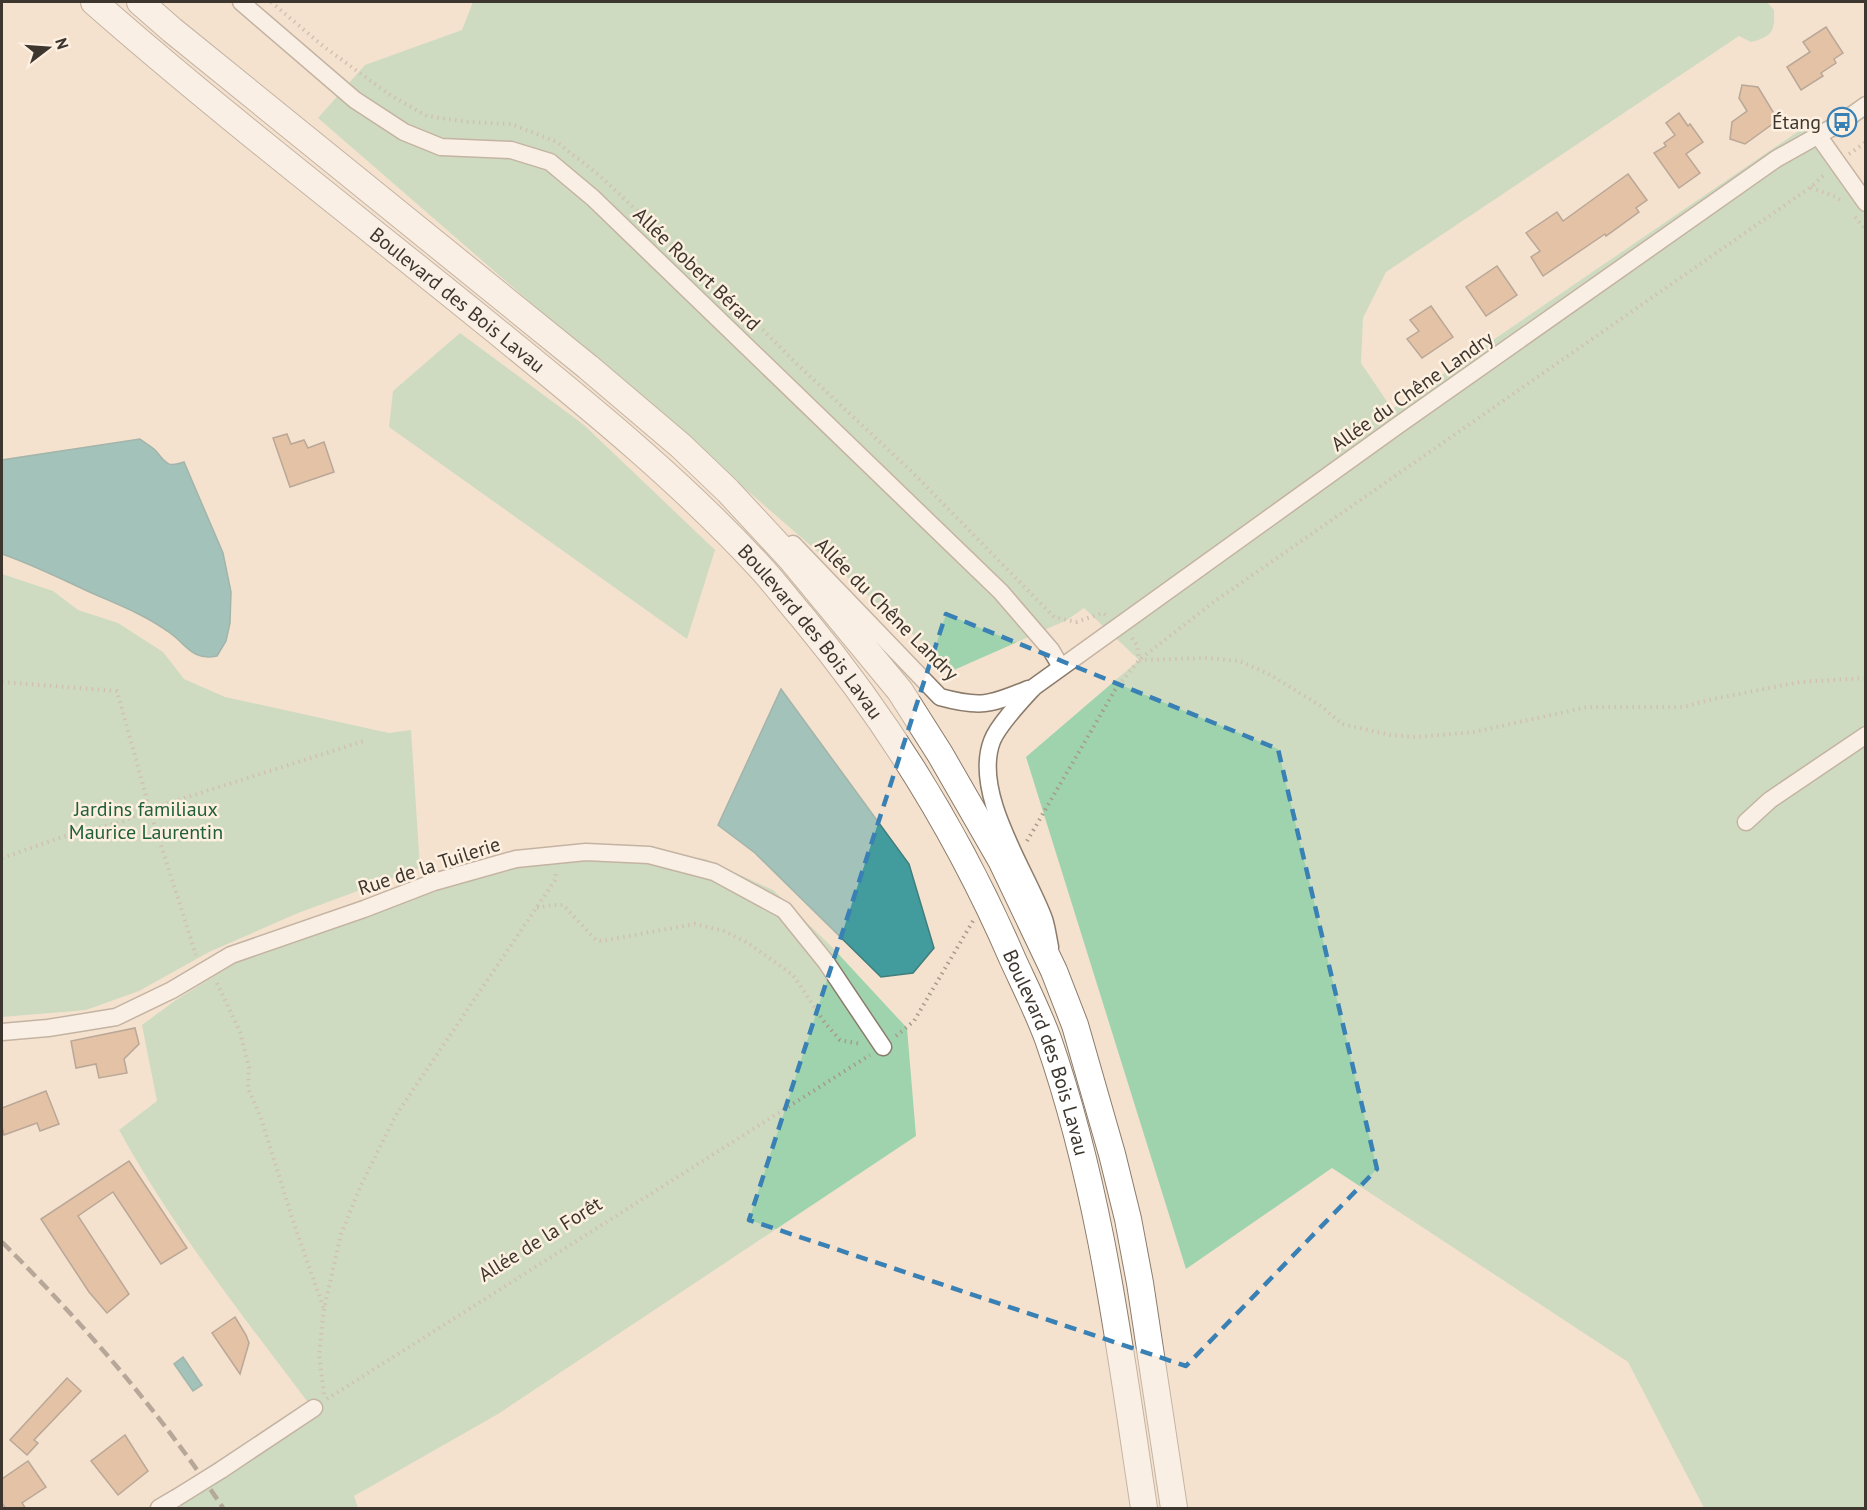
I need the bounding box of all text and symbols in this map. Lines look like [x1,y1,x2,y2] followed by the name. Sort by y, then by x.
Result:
[18,18,78,78] north arrow
[51,36,73,52] text: N
[1826,106,1858,138] bus stop icon: Étang
[1772,109,1821,135] place label: Étang
[628,202,766,336] street label: Allée Robert Bérard
[365,221,550,378] street label: Boulevard des Bois Lavau
[1326,325,1499,457] street label: Allée du Chêne Landry
[810,532,965,687] street label: Allée du Chêne Landry
[732,538,889,724] street label: Boulevard des Bois Lavau
[69,796,223,845] park label: Jardins familiaux Maurice Laurentin
[355,831,503,901] street label: Rue de la Tuilerie
[997,945,1095,1158] street label: Boulevard des Bois Lavau
[473,1191,607,1287] street label: Allée de la Forêt

